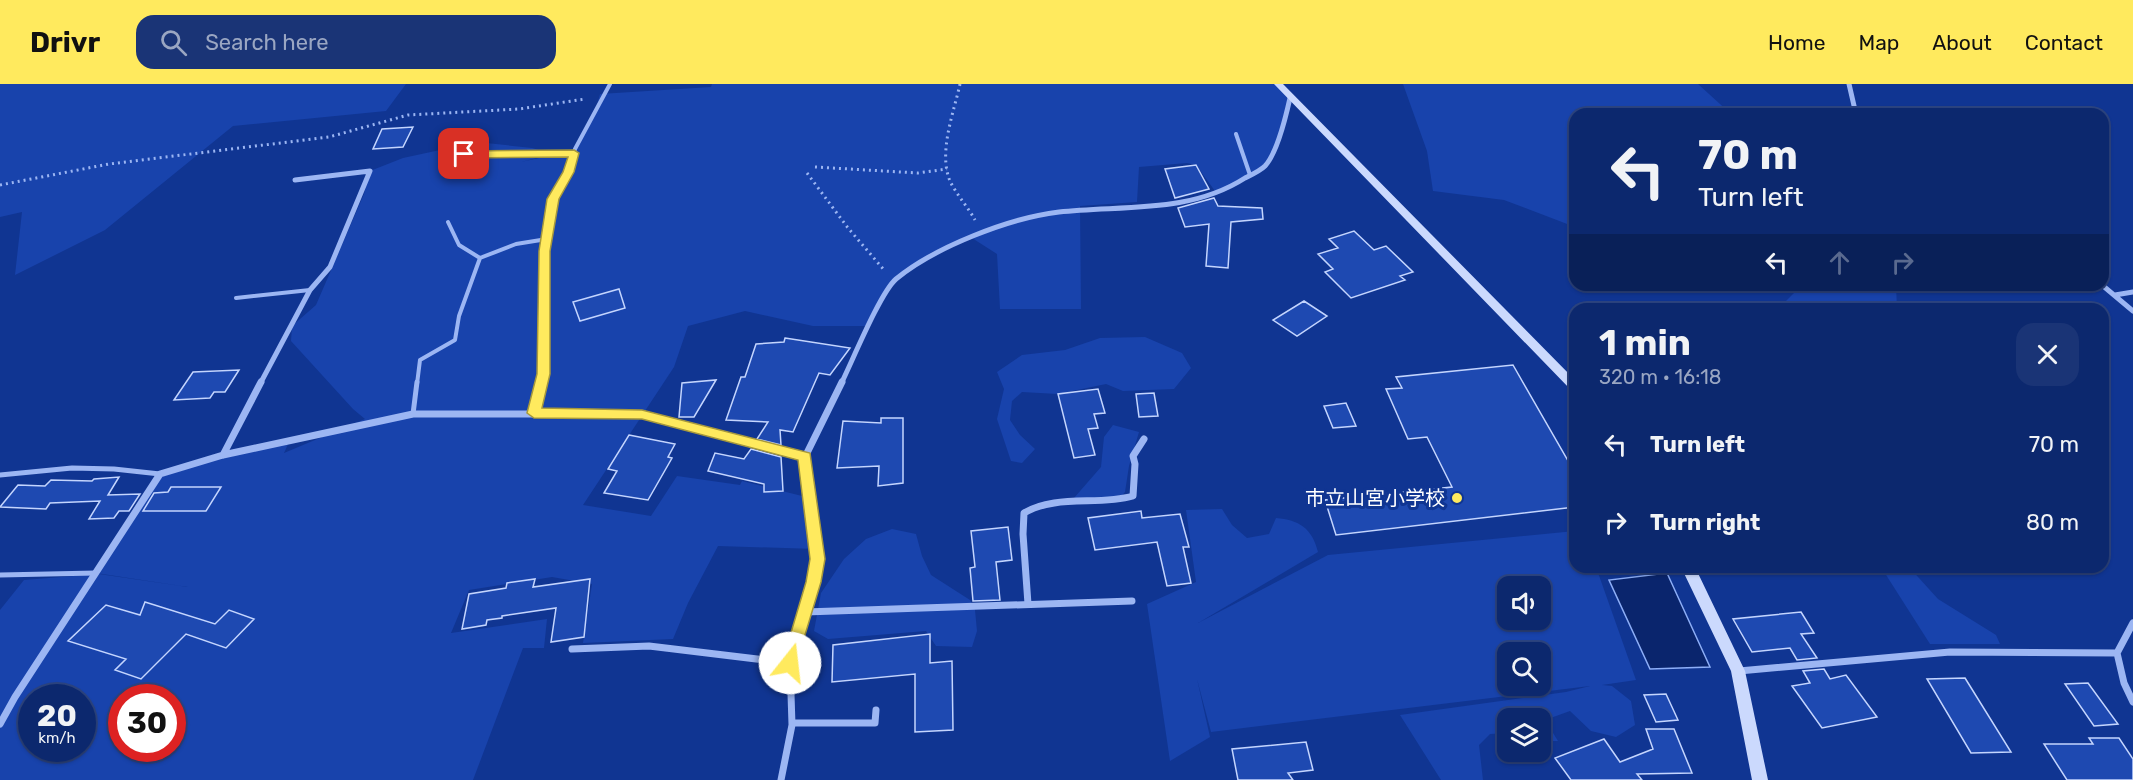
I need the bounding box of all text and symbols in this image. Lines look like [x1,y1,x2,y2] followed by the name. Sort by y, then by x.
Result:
[136,15,556,69] search box
[30,26,100,59] text: Drivr
[157,26,190,59] icon: search
[205,29,329,56] text: Search here
[1768,30,1825,55] text: Home
[1858,30,1899,55] text: Map
[1932,30,1992,55] text: About
[2025,30,2103,55] text: Contact
[438,128,489,179] pin
[1698,130,1798,180] text: 70 m
[1599,132,1677,210] icon: left
[447,137,480,170] icon: arrive
[1698,181,1803,213] text: Turn left
[1760,246,1793,279] icon: left
[1823,246,1856,279] icon: ahead
[1886,246,1919,279] icon: right
[1599,321,1691,364] text: 1 min
[2016,323,2079,386] button: close
[1599,365,1722,389] text: 320 m · 16:18
[1599,428,1632,461] icon: left
[1650,431,1745,458] text: Turn left
[2029,431,2079,458] text: 70 m
[1305,486,1445,510] place label: 市立山宮小学校
[1450,491,1464,505] marker: 市立山宮小学校
[1599,506,1632,539] icon: right
[1650,509,1760,536] text: Turn right
[2026,509,2079,536] text: 80 m
[1497,576,1551,762] map controls
[1497,576,1551,630] button: sound
[758,631,822,695] position arrow
[1497,642,1551,696] button: search
[108,684,186,762] speed limit sign: 30
[37,698,77,734] text: 20
[1497,708,1551,762] button: layers
[38,729,76,747] text: km/h

